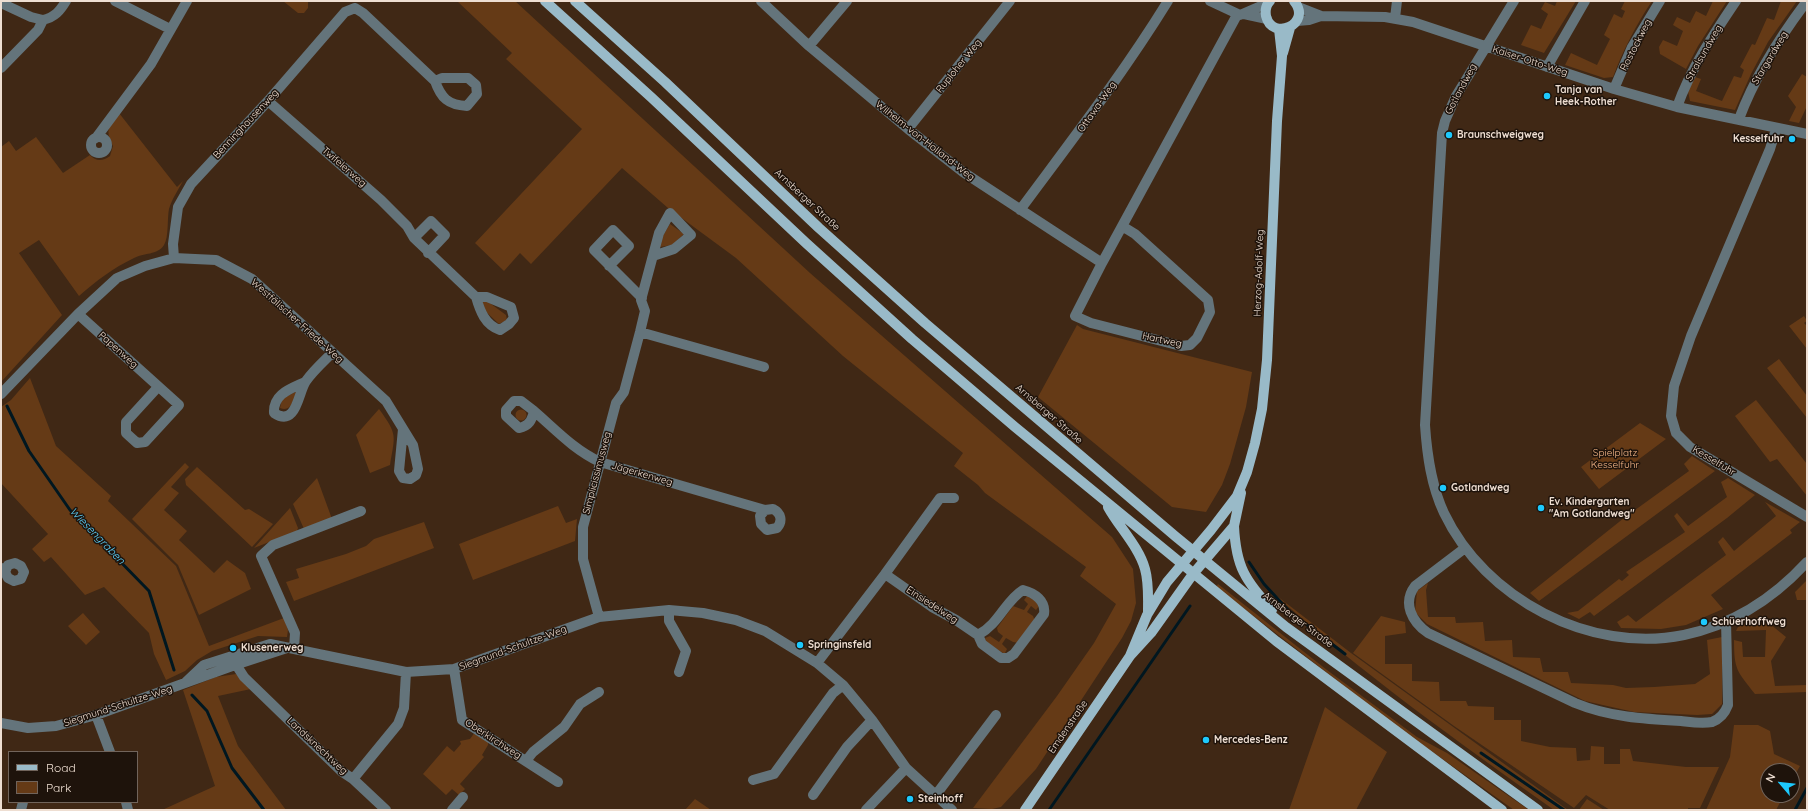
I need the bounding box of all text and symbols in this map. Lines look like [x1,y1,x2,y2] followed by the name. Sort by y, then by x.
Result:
[1618,17,1654,73] street label: Rostockweg
[1683,23,1725,83] street label: Stralsundweg
[1749,29,1791,87] street label: Stargardweg
[934,37,984,95] street label: Ruploher Weg
[1491,43,1569,79] street label: Kaiser-Otto-Weg
[1443,61,1479,117] street label: Gotlandweg
[1075,79,1119,135] street label: Ottawa-Weg
[1555,84,1617,108] place label: Tanja van Heek-Rother
[211,87,281,161] street label: Benninghausenweg
[1542,91,1552,101] marker: Tanja van Heek-Rother
[873,99,977,183] street label: Wilhelm-von-Holland-Weg
[1457,129,1544,141] place label: Braunschweigweg
[1444,130,1454,140] marker: Braunschweigweg
[1733,133,1784,145] place label: Kesselfuhr
[1787,134,1797,144] marker: Kesselfuhr
[319,144,369,190] street label: Twifelerweg
[772,167,842,233] street label: Arnsberger Straße
[1251,229,1267,317] street label: Herzog-Adolf-Weg
[248,276,346,366] street label: Westfälischer-Friede-Weg
[96,329,140,371] street label: Papenweg
[1141,330,1183,350] street label: Hartweg
[1013,382,1085,446] street label: Arnsberger Straße
[580,430,614,516] street label: Simplicissimusweg
[1690,443,1738,479] street label: Kesselfuhr
[1591,447,1639,470] park label: Spielplatz Kesselfuhr
[610,460,674,488] street label: Jägerkenweg
[1451,482,1509,494] place label: Gotlandweg
[1438,483,1448,493] marker: Gotlandweg
[1549,496,1634,520] place label: Ev. Kindergarten "Am Gotlandweg"
[1536,503,1546,513] marker: Ev. Kindergarten "Am Gotlandweg"
[67,505,127,567] water label: Wiesengraben
[904,584,960,626] street label: Einsiedelweg
[1260,590,1336,650] street label: Arnsberger Straße
[1712,616,1786,628] place label: Schüerhoffweg
[1699,617,1709,627] marker: Schüerhoffweg
[458,623,568,673] street label: Siegmund-Schultze-Weg
[808,639,871,651] place label: Springinsfeld
[795,640,805,650] marker: Springinsfeld
[241,642,303,654] place label: Klusenerweg
[228,643,238,653] marker: Klusenerweg
[62,683,174,729] street label: Siegmund-Schultze-Weg
[1046,698,1090,756] street label: Emdenstraße
[284,715,350,777] street label: Landsknechtweg
[463,716,523,762] street label: Oberkirchweg
[1214,734,1288,746] place label: Mercedes-Benz
[1201,735,1211,745] marker: Mercedes-Benz
[8,751,138,803] legend
[46,760,76,775] text: Road
[1760,763,1800,803] north arrow
[1762,771,1778,785] text: N
[46,780,71,795] text: Park
[918,793,963,805] place label: Steinhoff
[905,794,915,804] marker: Steinhoff

